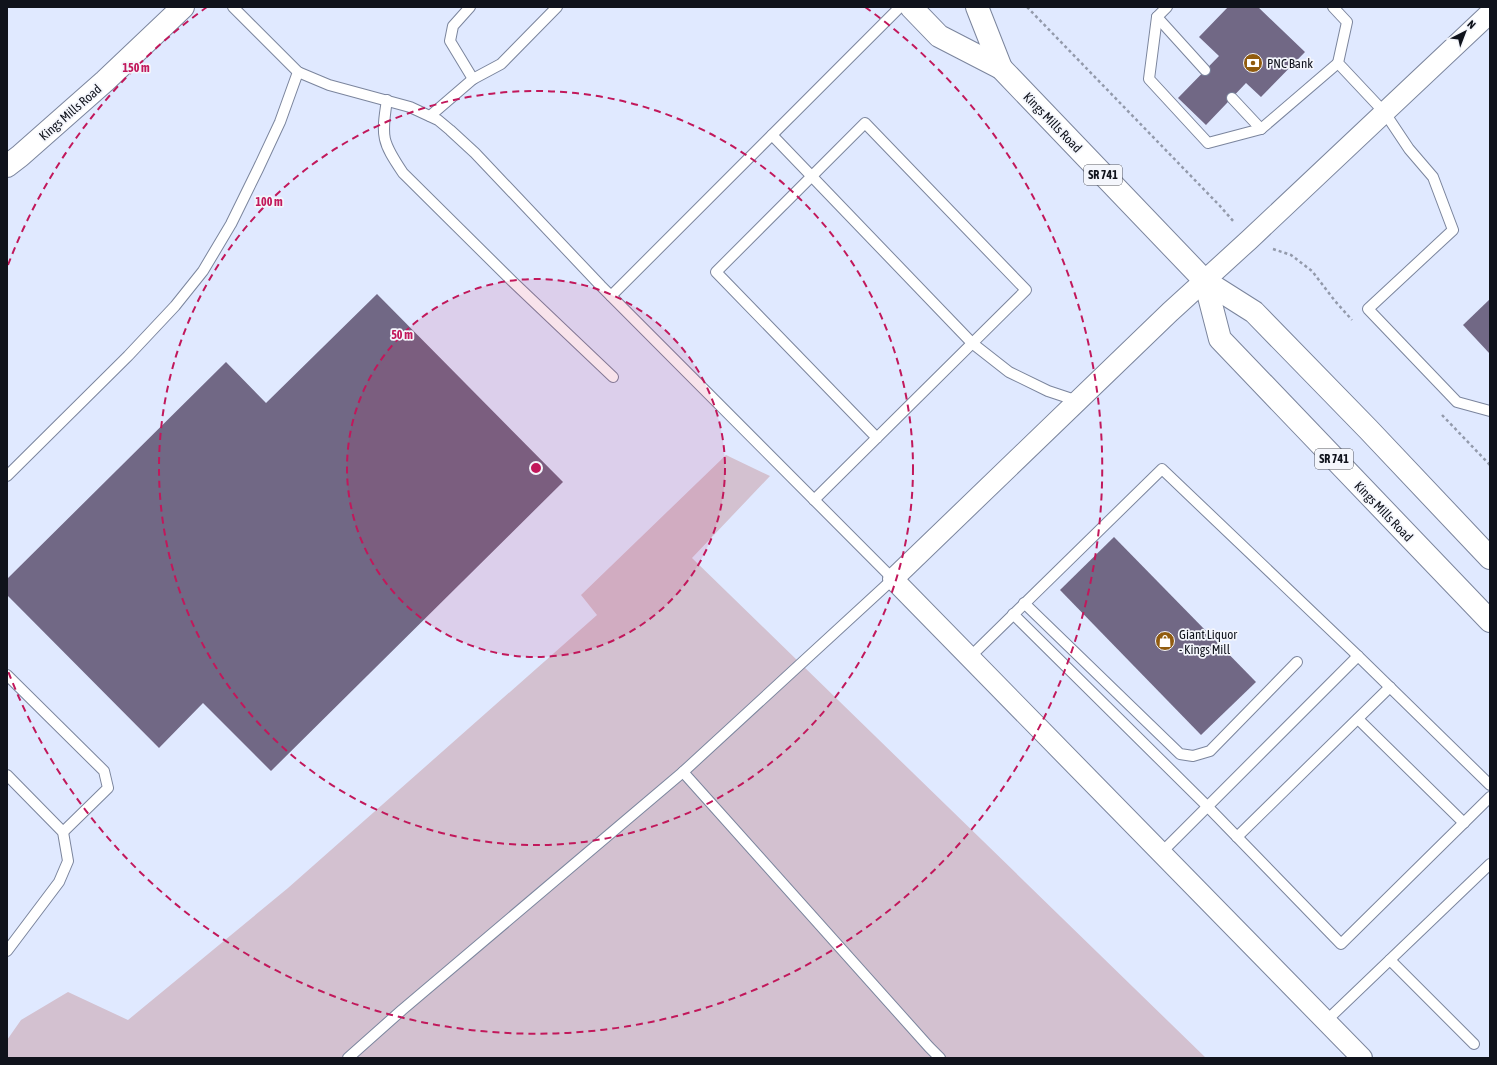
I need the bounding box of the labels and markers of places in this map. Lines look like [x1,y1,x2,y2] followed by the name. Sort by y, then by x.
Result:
[1242,52,1264,74] bank icon: PNC Bank
[1267,56,1313,71] place label: PNC Bank
[529,461,543,475] centre of rings
[1179,627,1237,657] place label: Giant Liquor - Kings Mill
[1154,630,1176,652] shop icon: Giant Liquor - Kings Mill

